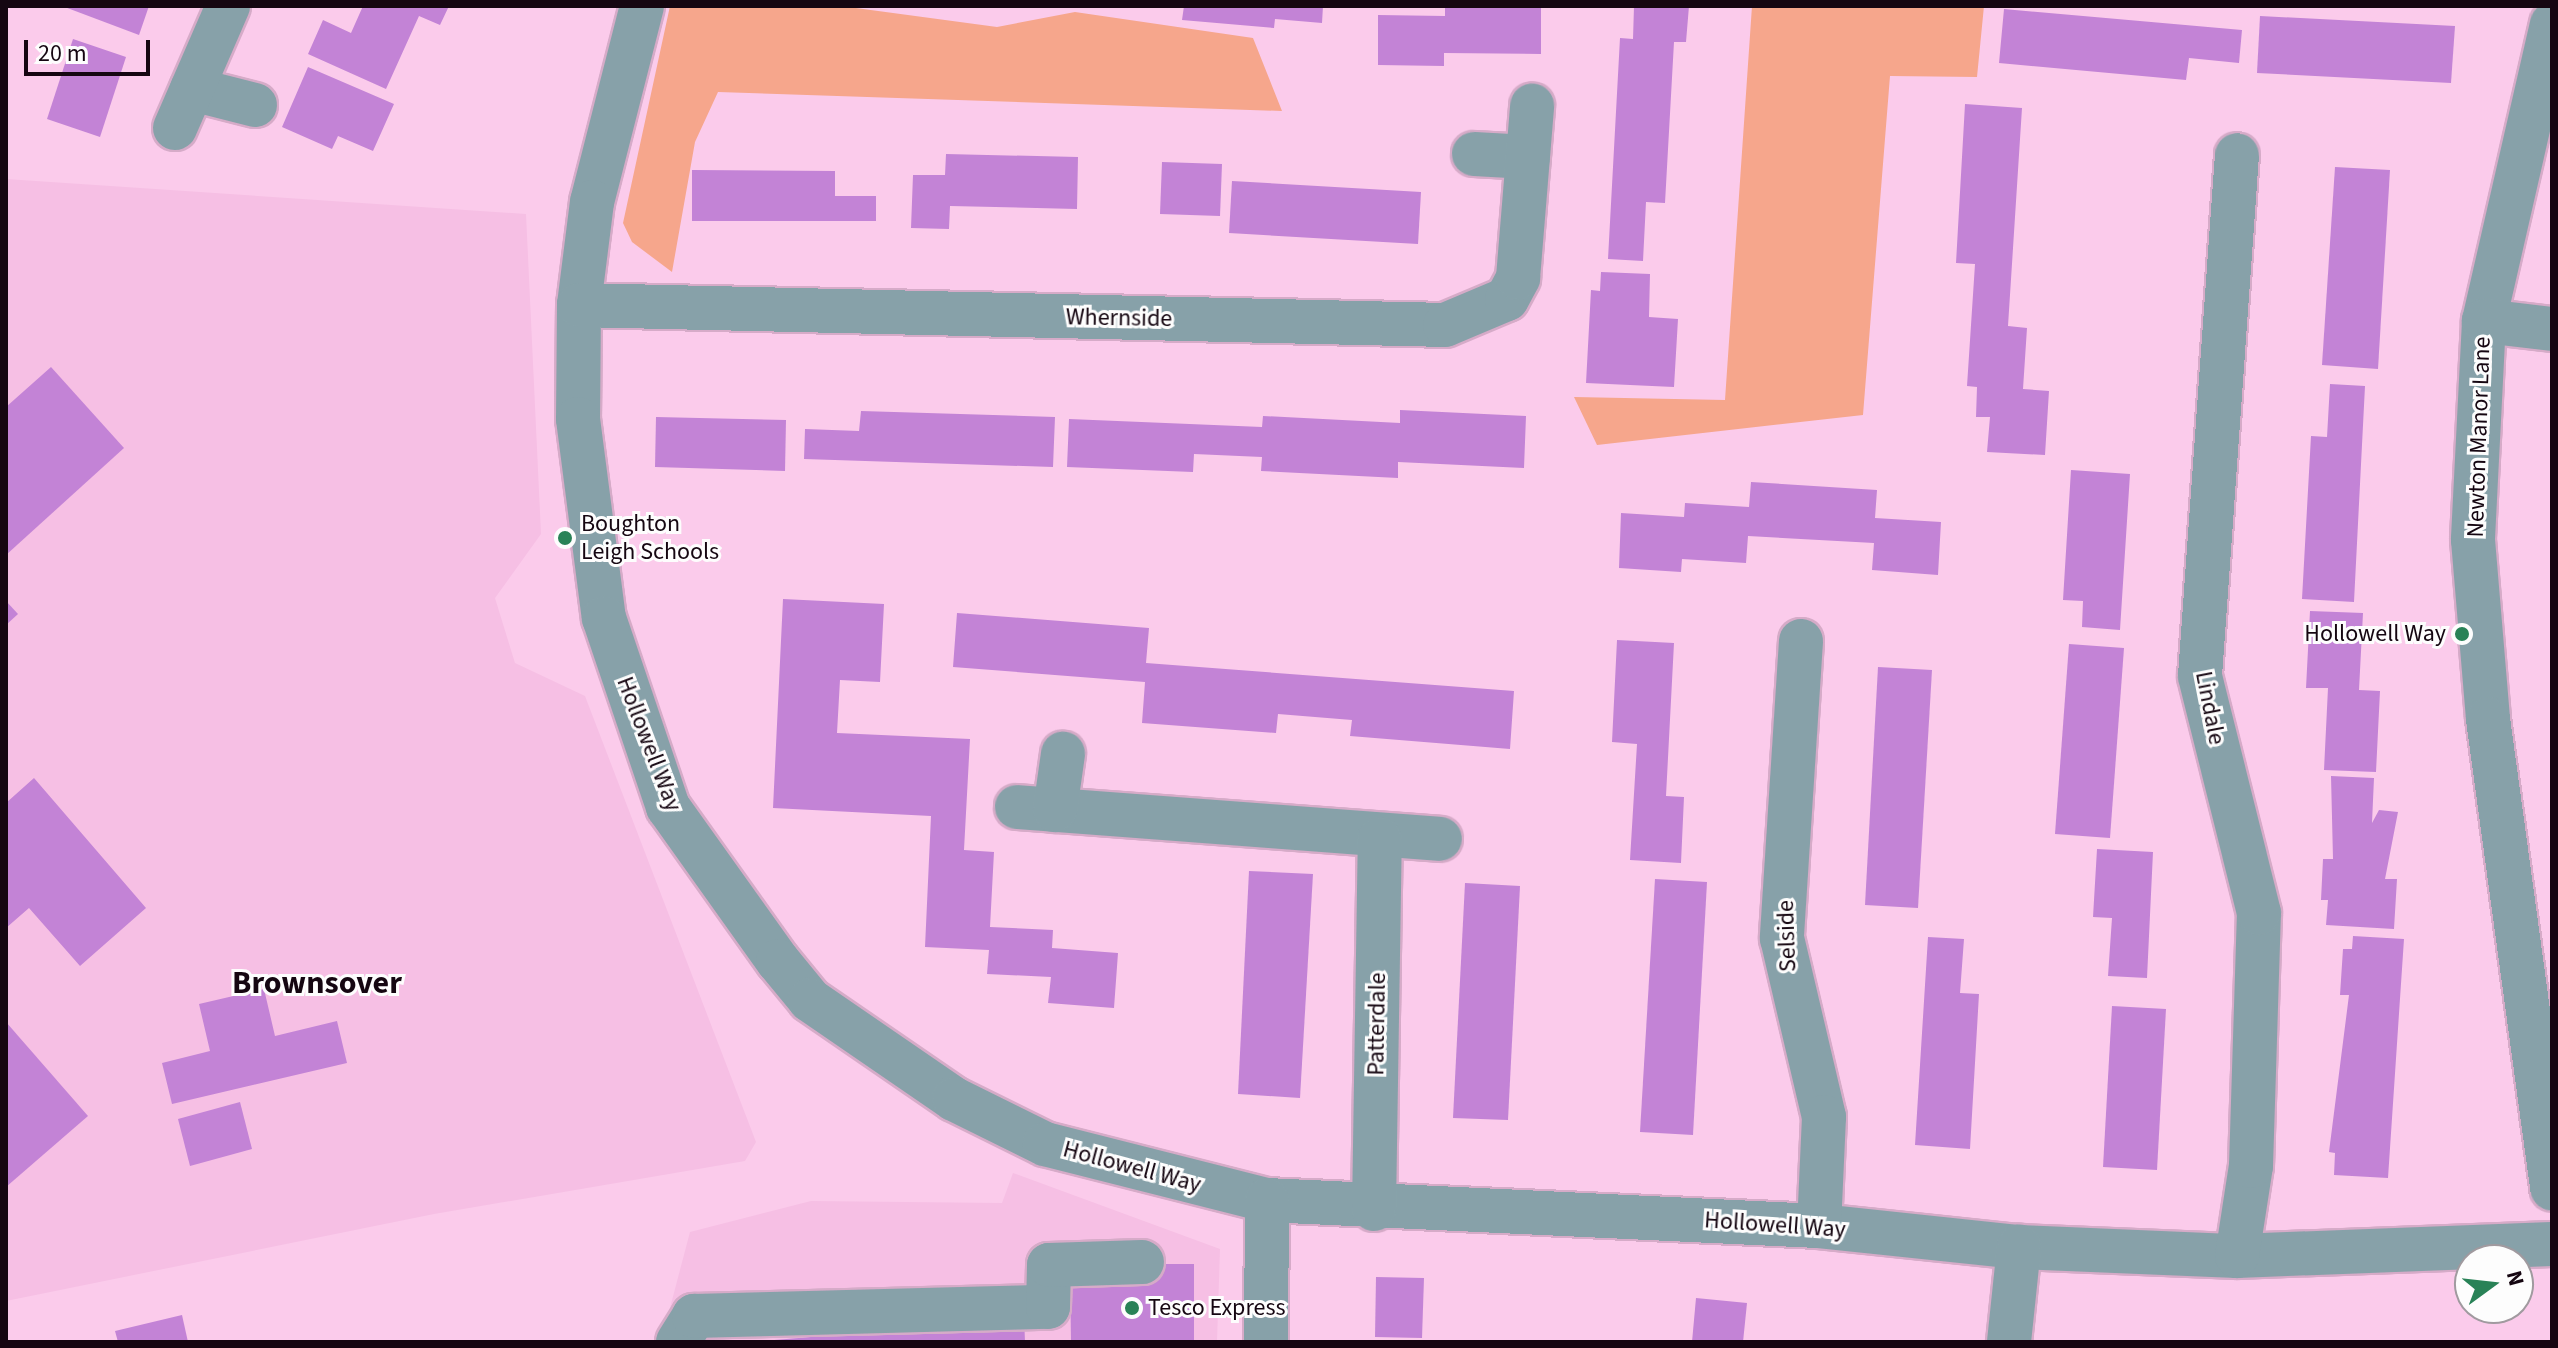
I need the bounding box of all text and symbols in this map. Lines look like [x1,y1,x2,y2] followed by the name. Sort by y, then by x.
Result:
[28,24,154,74] scale bar
[38,36,87,71] text: 20 m
[1066,303,1172,333] street label: Whernside
[2461,336,2497,538] street label: Newton Manor Lane
[581,510,719,566] place label: Boughton Leigh Schools
[556,529,574,547] marker: Boughton Leigh Schools
[2304,620,2446,648] place label: Hollowell Way
[2453,625,2471,643] marker: Hollowell Way
[2189,669,2231,747] street label: Lindale
[610,673,688,815] street label: Hollowell Way
[1771,900,1803,972] street label: Selside
[232,964,402,1002] district label: Brownsover
[1362,972,1392,1076] street label: Patterdale
[1060,1135,1204,1199] street label: Hollowell Way
[1703,1206,1847,1244] street label: Hollowell Way
[2454,1244,2534,1324] north arrow
[2498,1267,2533,1290] text: N
[1148,1294,1286,1322] place label: Tesco Express
[1123,1299,1141,1317] marker: Tesco Express

